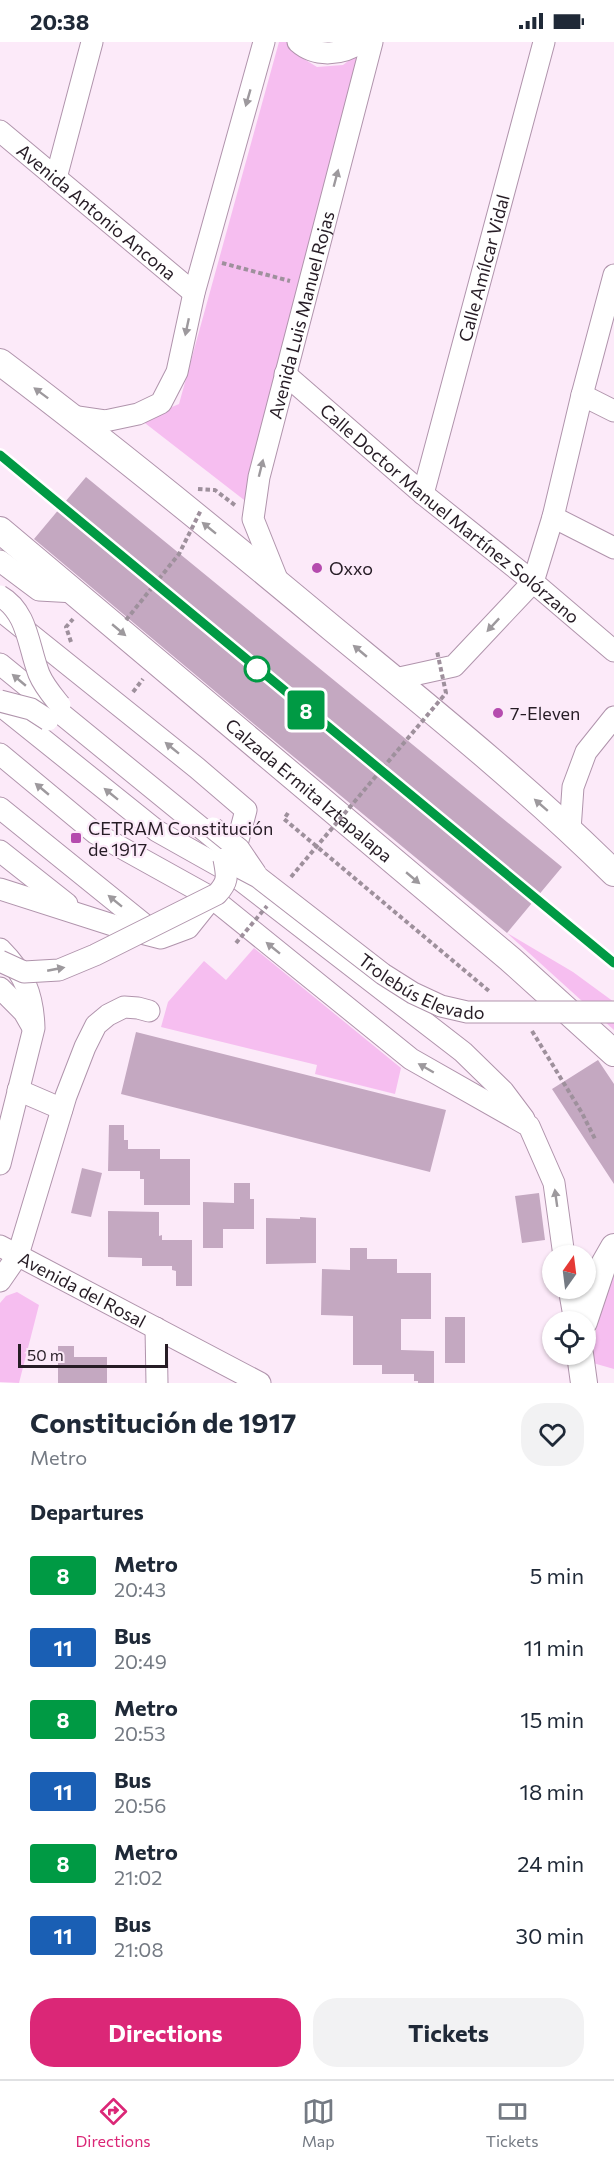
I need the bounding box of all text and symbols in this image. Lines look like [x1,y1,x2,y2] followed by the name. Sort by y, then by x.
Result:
[30,8,89,35] text: 20:38
[243,89,252,107] one-way arrow
[13,139,181,284] street label: Avenida Antonio Ancona
[332,169,342,187] one-way arrow
[453,192,514,344] street label: Calle Amílcar Vidal
[264,209,339,421] street label: Avenida Luis Manuel Rojas
[181,318,191,336] one-way arrow
[33,387,49,399] one-way arrow
[316,399,584,628] street label: Calle Doctor Manuel Martínez Solórzano
[256,459,266,477] one-way arrow
[202,522,217,534] one-way arrow
[329,557,373,579] place label: Oxxo
[310,561,324,575] marker: Oxxo
[487,617,501,631] one-way arrow
[111,623,126,636] one-way arrow
[353,645,368,658] one-way arrow
[244,656,270,682] unlabelled marker
[12,674,27,687] one-way arrow
[286,690,326,730] line badge: 8
[300,698,313,723] text: 8
[510,702,580,724] place label: 7-Eleven
[491,706,505,720] marker: 7-Eleven
[221,714,397,867] street label: Calzada Ermita Iztapalapa
[164,742,180,755] one-way arrow
[35,783,50,796] one-way arrow
[103,788,119,801] one-way arrow
[534,799,549,812] one-way arrow
[88,817,273,860] place label: CETRAM Constitución de 1917
[69,831,83,845] marker: CETRAM Constitución de 1917
[405,871,421,884] one-way arrow
[108,895,123,908] one-way arrow
[265,941,281,954] one-way arrow
[354,948,484,1023] street label: Trolebús Elevado
[47,964,66,973] one-way arrow
[418,1063,435,1073] one-way arrow
[551,1188,561,1207] one-way arrow
[542,1245,596,1299] north arrow
[542,1245,596,1365] map controls
[15,1247,150,1332] street label: Avenida del Rosal
[542,1311,596,1365] button: locate
[18,1341,168,1368] scale bar
[27,1345,64,1364] text: 50 m
[521,1403,584,1466] button: heart
[30,1405,296,1439] text: Constitución de 1917
[30,1445,87,1469] text: Metro
[30,1498,144,1525] text: Departures
[114,1550,178,1577] text: Metro
[530,1562,584,1589] text: 5 min
[57,1563,70,1588] text: 8
[114,1577,166,1601] text: 20:43
[114,1622,151,1649] text: Bus
[524,1634,584,1661] text: 11 min
[53,1635,73,1660] text: 11
[114,1649,167,1673] text: 20:49
[114,1694,178,1721] text: Metro
[520,1706,584,1733] text: 15 min
[57,1707,70,1732] text: 8
[114,1721,166,1745] text: 20:53
[114,1766,151,1793] text: Bus
[520,1778,584,1805] text: 18 min
[53,1779,73,1804] text: 11
[114,1793,166,1817] text: 20:56
[114,1838,178,1865] text: Metro
[517,1850,584,1877] text: 24 min
[57,1851,70,1876] text: 8
[114,1865,162,1889] text: 21:02
[114,1910,151,1937] text: Bus
[515,1922,584,1949] text: 30 min
[53,1923,73,1948] text: 11
[114,1937,164,1961] text: 21:08
[30,1998,301,2067] button: Directions
[313,1998,584,2067] button: Tickets
[76,2095,151,2150] tab: Directions
[302,2095,335,2150] tab: Map
[486,2095,538,2150] tab: Tickets

